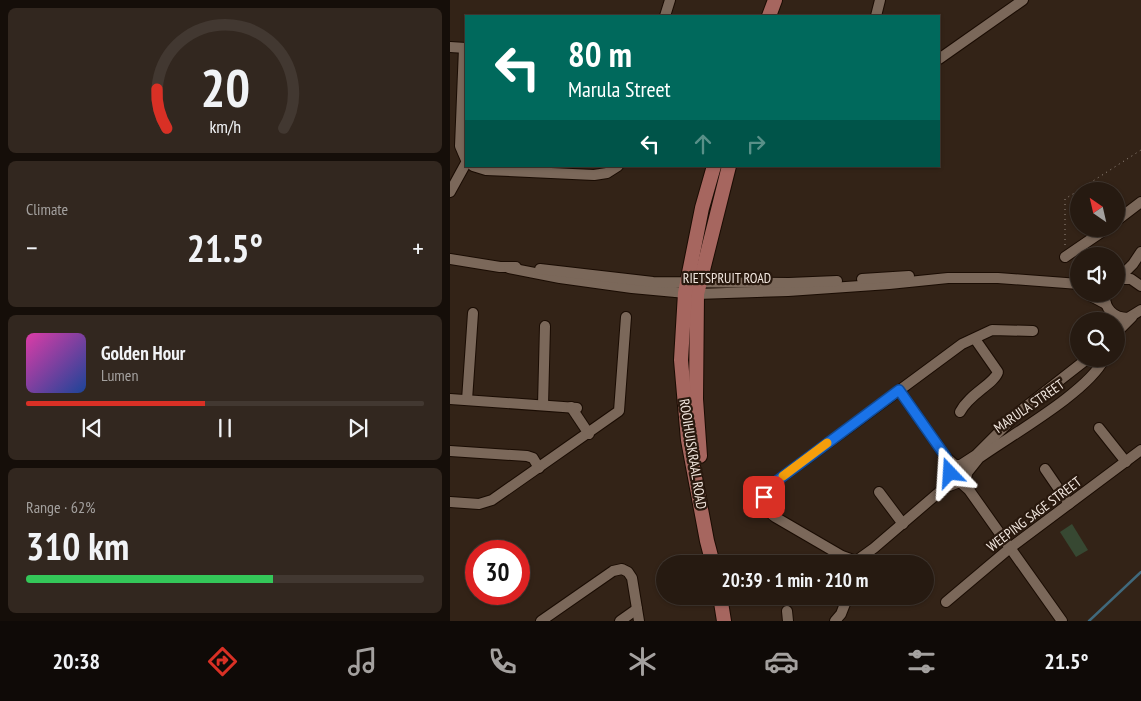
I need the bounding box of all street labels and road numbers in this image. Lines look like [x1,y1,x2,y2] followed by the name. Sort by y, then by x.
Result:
[683,269,771,287] street label: RIETSPRUIT ROAD
[990,375,1068,437] street label: MARULA STREET
[675,398,711,510] street label: ROOIHUISKRAAL ROAD
[983,472,1085,555] street label: WEEPING SAGE STREET

